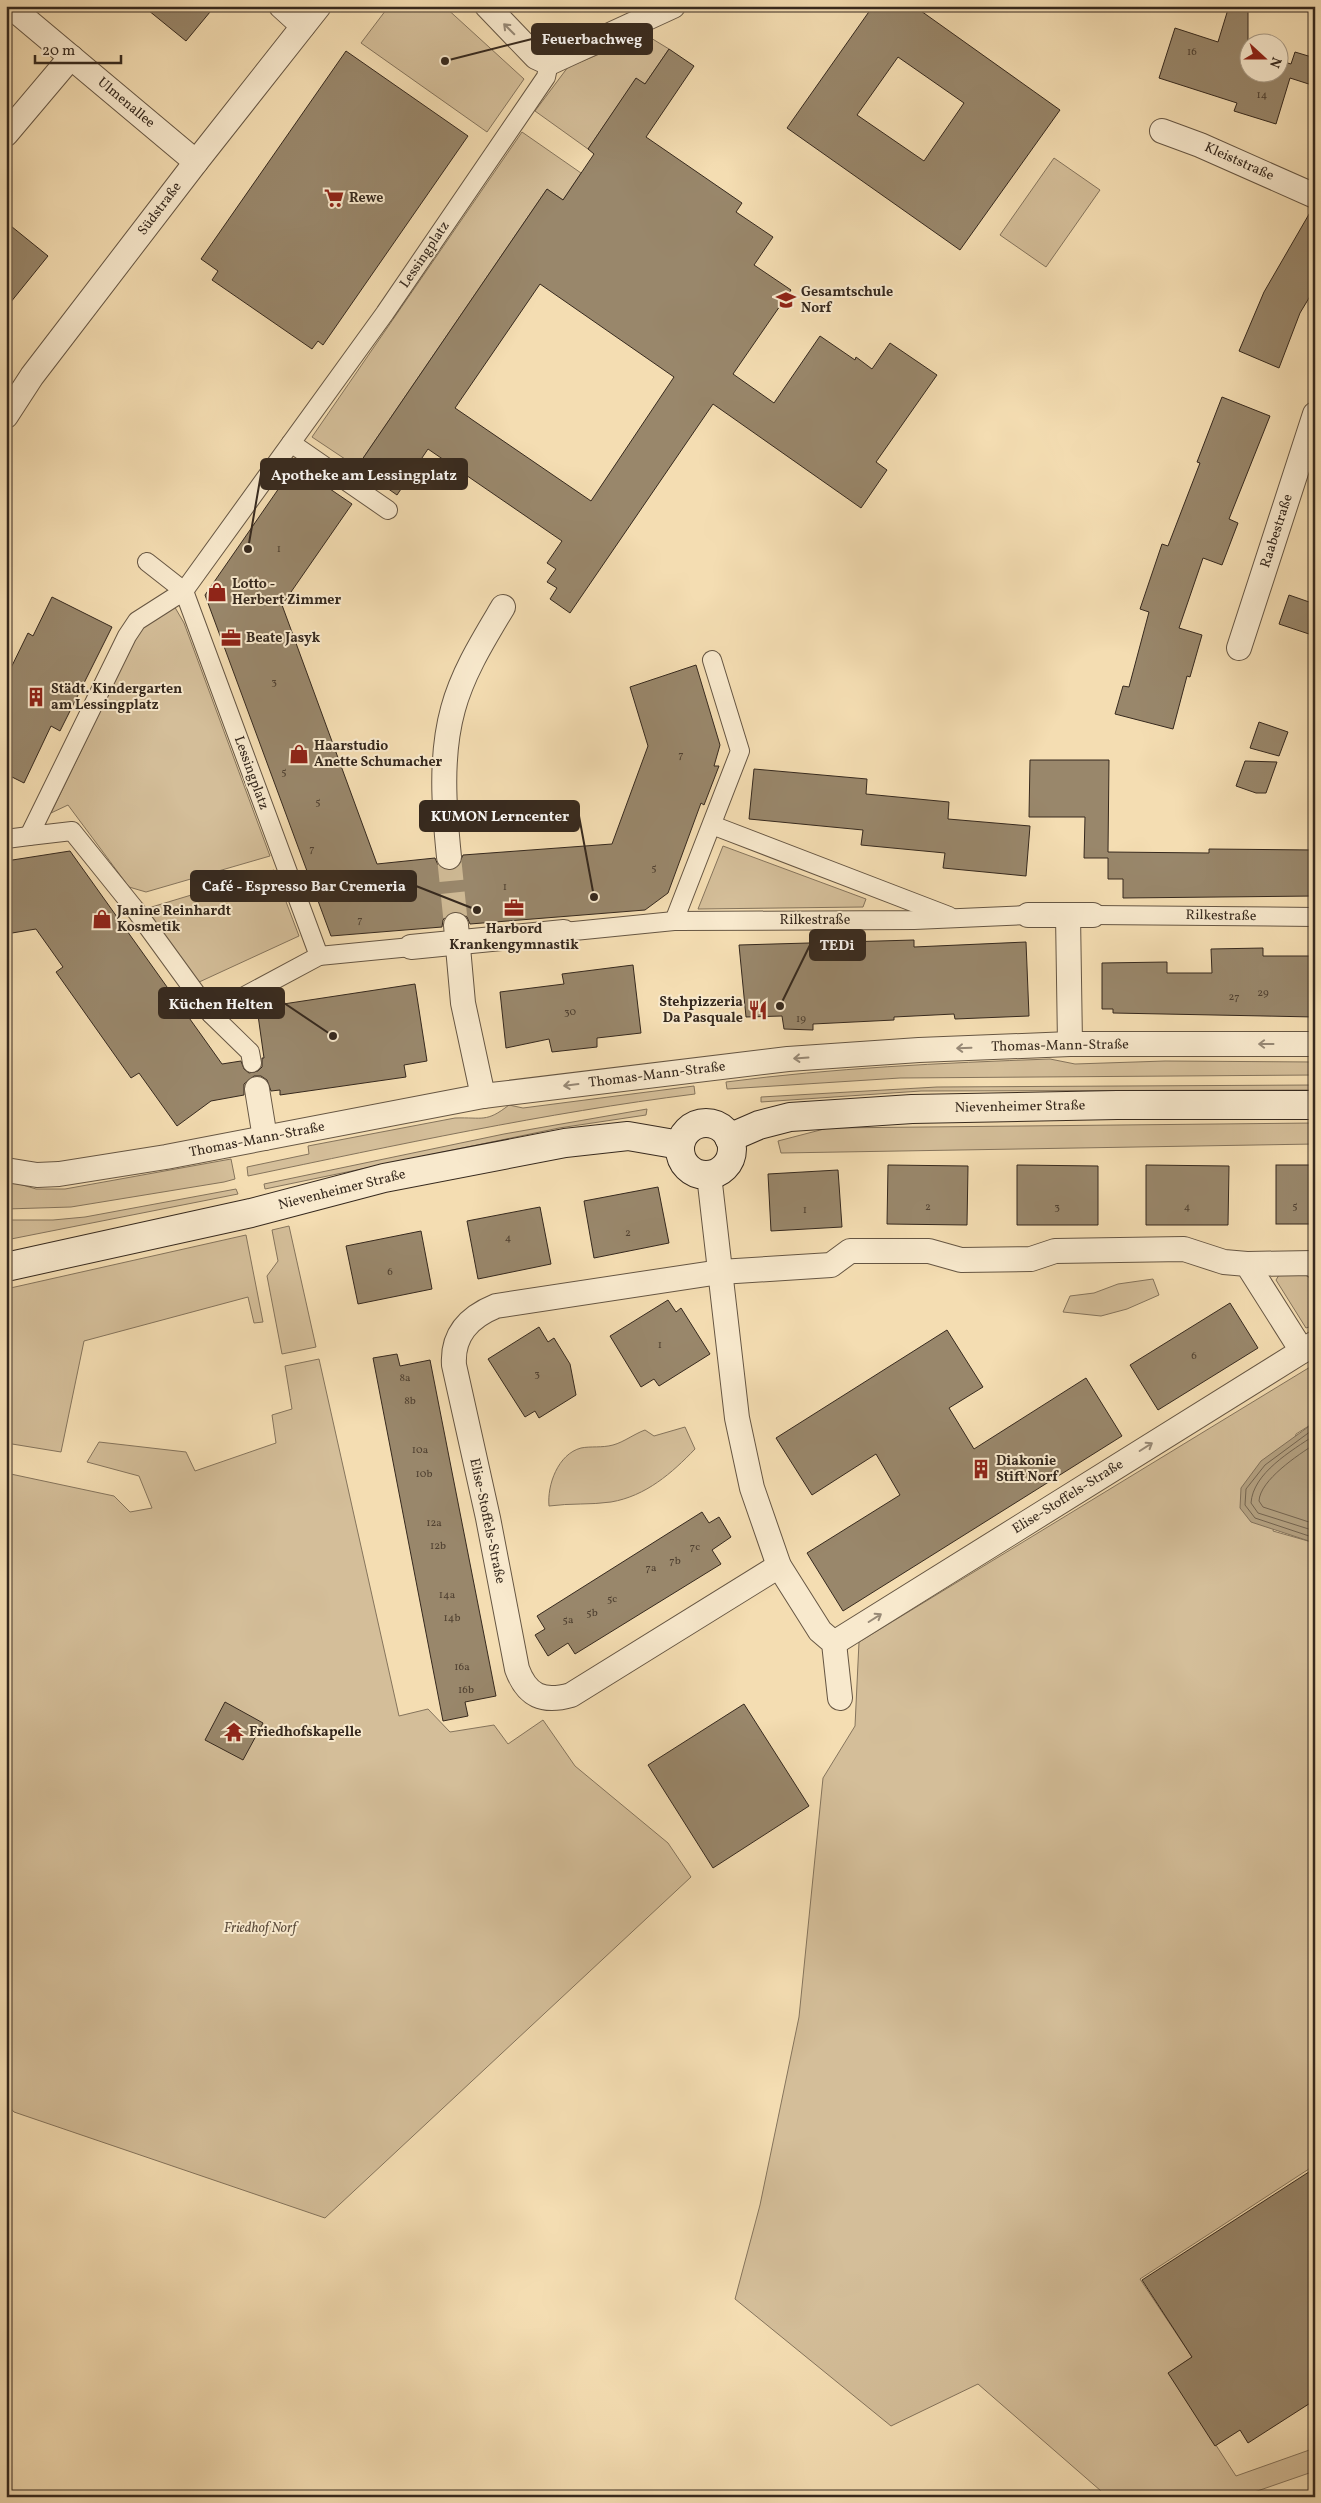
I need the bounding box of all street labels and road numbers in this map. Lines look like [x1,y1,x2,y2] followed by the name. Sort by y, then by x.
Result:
[93,73,159,133] street label: Ulmenallee
[1201,138,1277,186] street label: Kleiststraße
[134,178,187,240] street label: Südstraße
[396,218,454,292] street label: Lessingplatz
[1256,491,1298,570] street label: Raabestraße
[229,734,273,812] street label: Lessingplatz
[1185,906,1257,926] street label: Rilkestraße
[780,911,851,930] street label: Rilkestraße
[991,1035,1129,1057] street label: Thomas-Mann-Straße
[587,1057,727,1093] street label: Thomas-Mann-Straße
[954,1096,1086,1118] street label: Nievenheimer Straße
[188,1117,327,1162] street label: Thomas-Mann-Straße
[276,1165,408,1215] street label: Nievenheimer Straße
[1009,1455,1127,1539] street label: Elise-Stoffels-Straße
[464,1457,510,1586] street label: Elise-Stoffels-Straße

